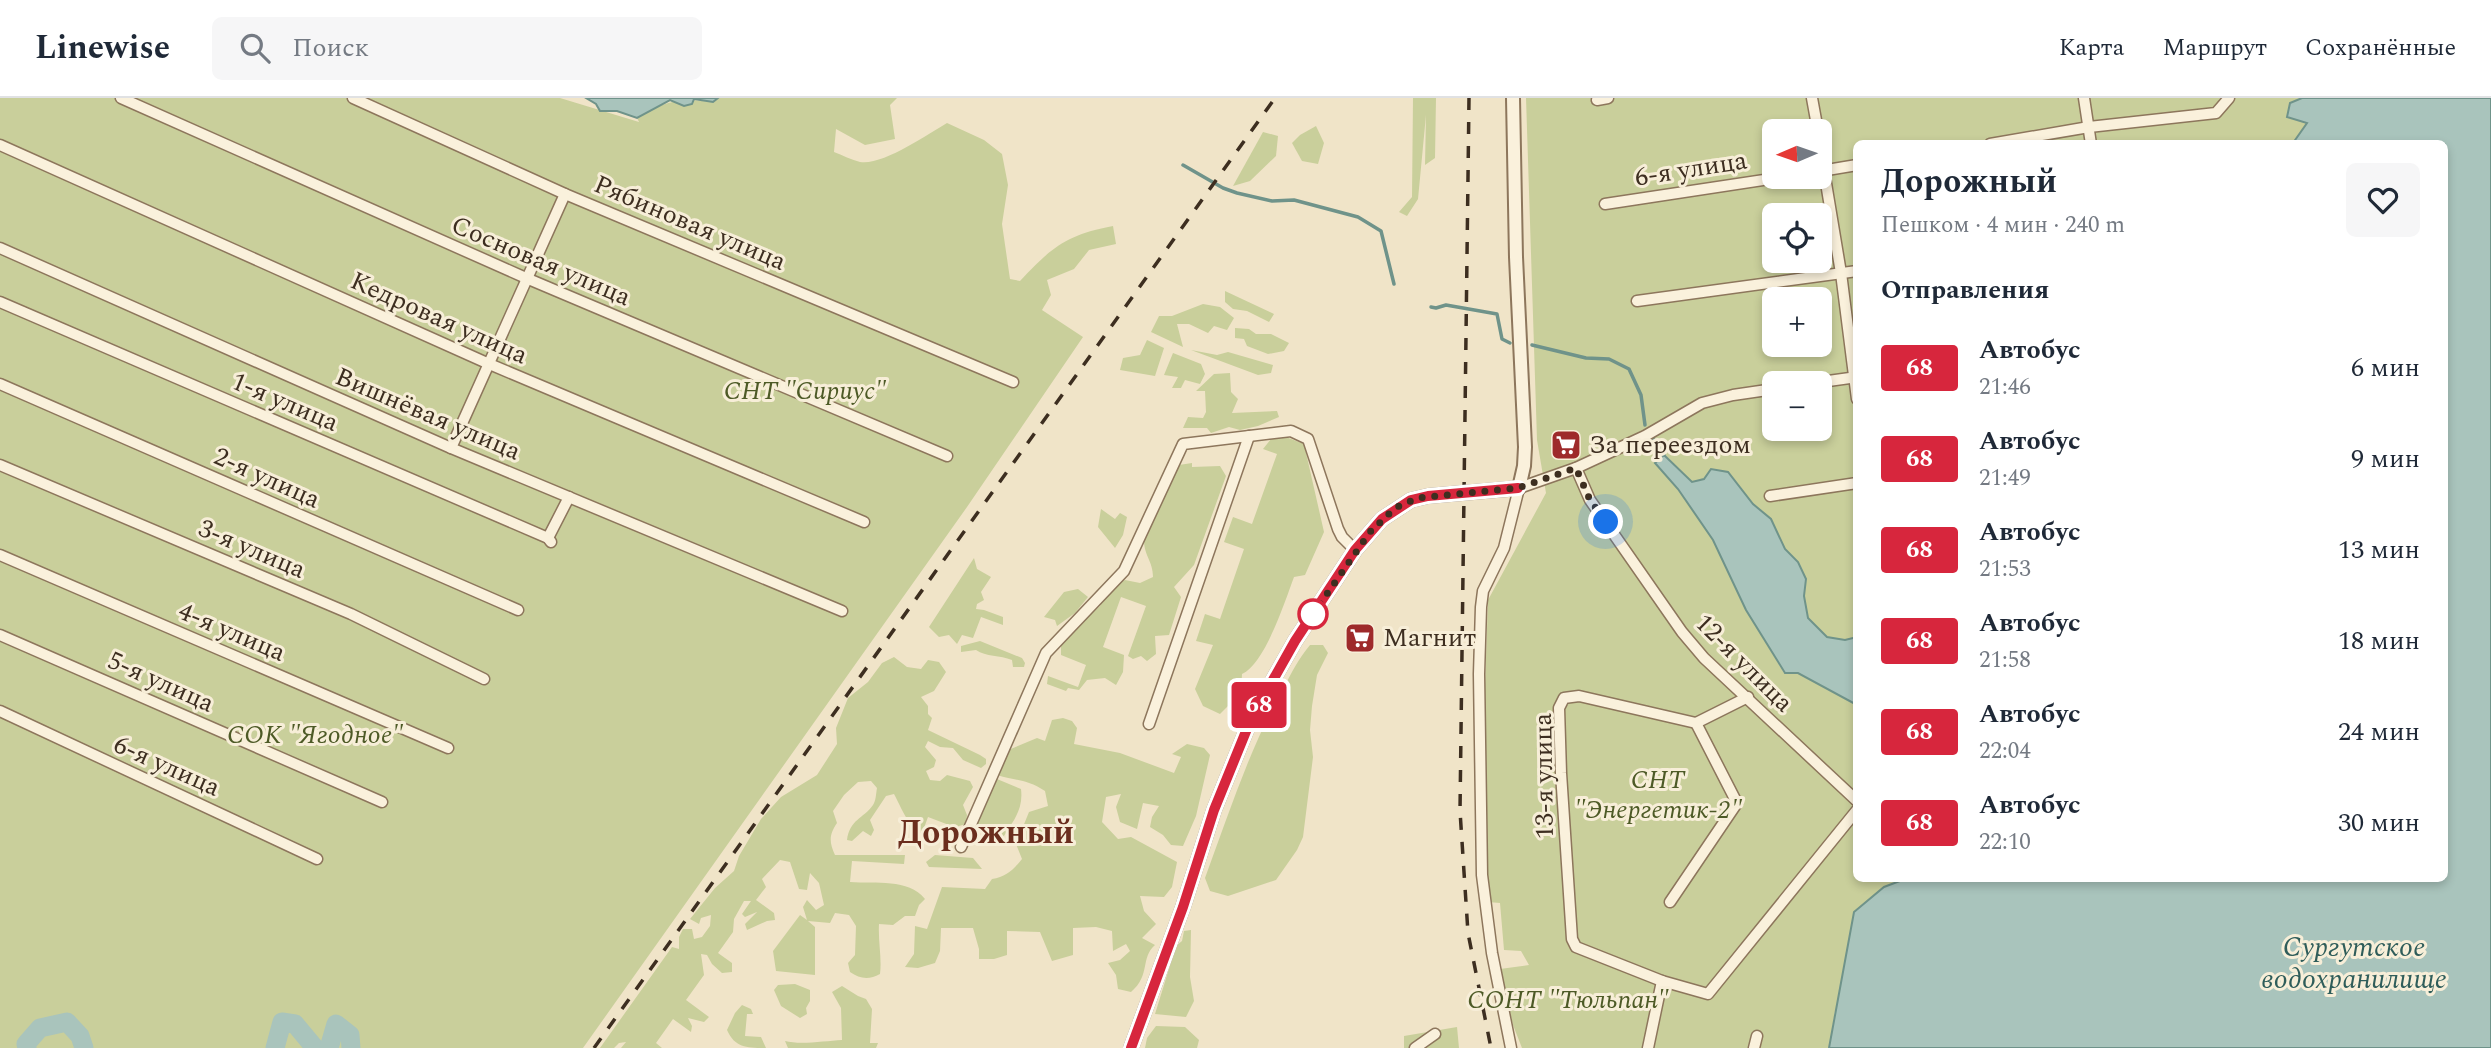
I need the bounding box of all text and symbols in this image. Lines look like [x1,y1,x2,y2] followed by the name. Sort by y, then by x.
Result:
[212,17,702,80] search box
[35,23,170,73] text: Linewise
[292,28,369,68] text: Поиск
[236,29,274,67] icon: search
[2059,30,2124,66] text: Карта
[2162,30,2267,66] text: Маршрут
[2305,30,2456,66] text: Сохранённые
[1762,119,1832,189] north arrow
[1762,119,1832,441] map controls
[1632,140,1750,198] street label: 6-я улица
[1881,157,2057,207] text: Дорожный
[2346,163,2420,237] button: heart
[588,164,793,282] street label: Рябиновая улица
[1762,203,1832,273] button: locate
[445,205,637,317] street label: Сосновая улица
[1881,208,2125,243] text: Пешком · 4 мин · 240 m
[344,261,534,375] street label: Кедровая улица
[1881,270,2049,310] text: Отправления
[1762,287,1832,357] button: +
[1979,330,2081,370] text: Автобус
[2351,348,2420,388] text: 6 мин
[1906,350,1933,386] text: 68
[329,357,527,471] street label: Вишнёвая улица
[225,361,345,443] street label: 1-я улица
[1979,370,2031,405] text: 21:46
[724,371,887,411] park label: СНТ "Сириус"
[1762,371,1832,441] button: −
[1979,421,2081,461] text: Автобус
[1589,425,1751,465] place label: За переездом
[1549,428,1583,462] supermarket icon: За переездом
[207,437,327,519] street label: 2-я улица
[2351,439,2420,479] text: 9 мин
[1906,441,1933,477] text: 68
[1979,461,2031,496] text: 21:49
[1588,504,1623,539] your location
[192,508,312,590] street label: 3-я улица
[1979,512,2081,552] text: Автобус
[2338,530,2420,570] text: 13 мин
[1906,532,1933,568] text: 68
[1979,552,2031,587] text: 21:53
[172,591,292,673] street label: 4-я улица
[1298,599,1328,629] unlabelled marker
[1979,603,2081,643] text: Автобус
[1685,604,1803,722] street label: 12-я улица
[1383,618,1477,658] place label: Магнит
[1343,621,1377,655] supermarket icon: Магнит
[2338,621,2420,661] text: 18 мин
[1906,623,1933,659] text: 68
[101,641,221,723] street label: 5-я улица
[1979,643,2031,678] text: 21:58
[1228,682,1290,728] line badge: 68
[1246,687,1272,723] text: 68
[1979,694,2081,734] text: Автобус
[1523,712,1565,839] street label: 13-я улица
[2338,712,2420,752] text: 24 мин
[1906,714,1933,750] text: 68
[227,715,403,755] park label: СОК "Ягодное"
[107,725,227,807] street label: 6-я улица
[1979,734,2031,769] text: 22:04
[1574,760,1743,830] park label: СHТ "Энергетик-2"
[1979,785,2081,825] text: Автобус
[2338,803,2420,843] text: 30 мин
[1906,805,1933,841] text: 68
[898,808,1074,858] district label: Дорожный
[1979,825,2031,860] text: 22:10
[2261,926,2447,1001] water label: Сургутское водохранилище
[1467,980,1669,1020] park label: СОНТ "Тюльпан"

